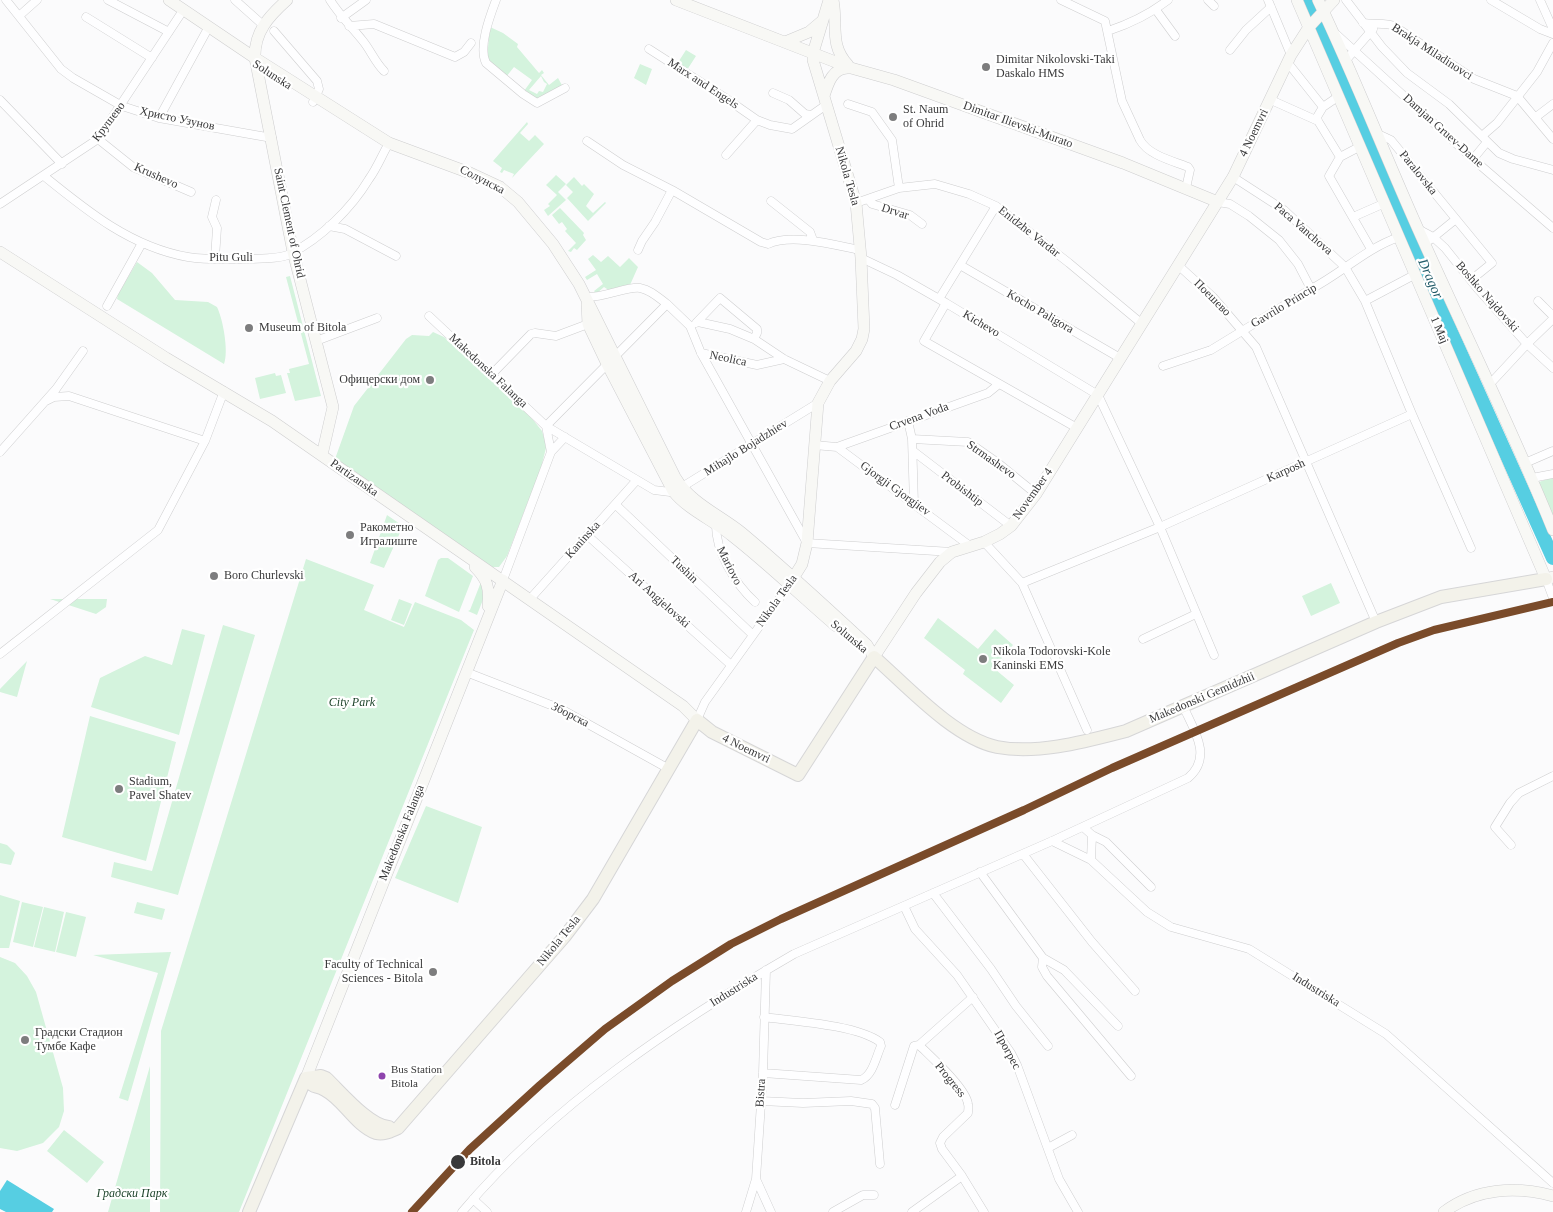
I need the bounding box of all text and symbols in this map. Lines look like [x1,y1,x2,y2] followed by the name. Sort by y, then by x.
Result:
[1389,20,1475,84] street label: Brakja Miladinovci
[996,53,1115,81] place label: Dimitar Nikolovski-Taki Daskalo HMS
[665,56,741,112] street label: Marx and Engels
[250,57,294,93] street label: Solunska
[980,61,992,73] marker: Dimitar Nikolovski-Taki Daskalo HMS
[1400,91,1486,171] street label: Damjan Gruev-Dame
[961,98,1075,152] street label: Dimitar Ilievski-Murato
[89,99,129,145] street label: Крушево
[903,103,948,131] place label: St. Naum of Ohrid
[138,104,216,134] street label: Христо Узунов
[1236,107,1272,159] street label: 4 Noemvri
[887,111,899,123] marker: St. Naum of Ohrid
[832,145,862,207] street label: Nikola Tesla
[1396,148,1440,198] street label: Paralovska
[132,160,180,192] street label: Krushevo
[457,163,507,197] street label: Солунска
[270,167,308,279] street label: Saint Clement of Ohrid
[1271,200,1335,258] street label: Paca Vanchova
[879,201,911,223] street label: Drvar
[995,203,1063,261] street label: Enidzhe Vardar
[209,251,253,265] street label: Pitu Guli
[1414,256,1446,302] water label: Dragor
[1452,259,1522,335] street label: Boshko Najdovski
[1191,277,1233,319] street label: Поешево
[1248,281,1320,331] street label: Gavrilo Princip
[1004,287,1076,337] street label: Kocho Paligora
[960,307,1002,341] street label: Kichevo
[1427,314,1451,346] street label: 1 Maj
[259,321,346,335] place label: Museum of Bitola
[243,322,255,334] marker: Museum of Bitola
[446,331,530,411] street label: Makedonska Falanga
[708,348,748,370] street label: Neolica
[339,373,420,387] place label: Офицерски дом
[424,374,436,386] marker: Офицерски дом
[887,400,951,434] street label: Crvena Voda
[702,417,790,479] street label: Mihajlo Bojadzhiev
[964,438,1018,482] street label: Strmashevo
[327,456,381,500] street label: Partizanska
[1264,456,1308,486] street label: Karposh
[857,459,933,519] street label: Gjorgji Gjorgjiev
[1010,465,1056,523] street label: November 4
[938,468,986,510] street label: Probishtip
[562,518,604,562] street label: Kaninska
[360,521,417,549] place label: Ракометно Игралиште
[344,529,356,541] marker: Ракометно Игралиште
[713,544,745,588] street label: Mariovo
[667,553,701,587] street label: Tushin
[224,569,304,583] place label: Boro Churlevski
[625,569,693,631] street label: Ari Angjelovski
[208,570,220,582] marker: Boro Churlevski
[753,572,801,630] street label: Nikola Tesla
[828,617,870,657] street label: Solunska
[993,645,1110,673] place label: Nikola Todorovski-Kole Kaninski EMS
[977,653,989,665] marker: Nikola Todorovski-Kole Kaninski EMS
[1147,669,1257,727] street label: Makedonski Gemidzhii
[329,696,375,710] park label: City Park
[549,699,591,731] street label: Зборска
[720,731,772,767] street label: 4 Noemvri
[129,775,191,803] place label: Stadium, Pavel Shatev
[113,783,125,795] marker: Stadium, Pavel Shatev
[376,783,428,883] street label: Makedonska Falanga
[534,913,584,969] street label: Nikola Tesla
[325,958,423,986] place label: Faculty of Technical Sciences - Bitola
[427,966,439,978] marker: Faculty of Technical Sciences - Bitola
[708,970,760,1010] street label: Industriska
[1290,970,1342,1010] street label: Industriska
[35,1026,123,1054] place label: Градски Стадион Тумбе Кафе
[990,1028,1024,1072] street label: Прогрес
[19,1034,31,1046] marker: Градски Стадион Тумбе Кафе
[931,1059,969,1101] street label: Progress
[391,1063,442,1089] place label: Bus Station Bitola
[377,1071,387,1081] marker: Bus Station Bitola
[753,1078,769,1108] street label: Bistra
[449,1153,467,1171] marker: Bitola
[470,1155,501,1169] place label: Bitola
[97,1187,167,1201] park label: Градски Парк

